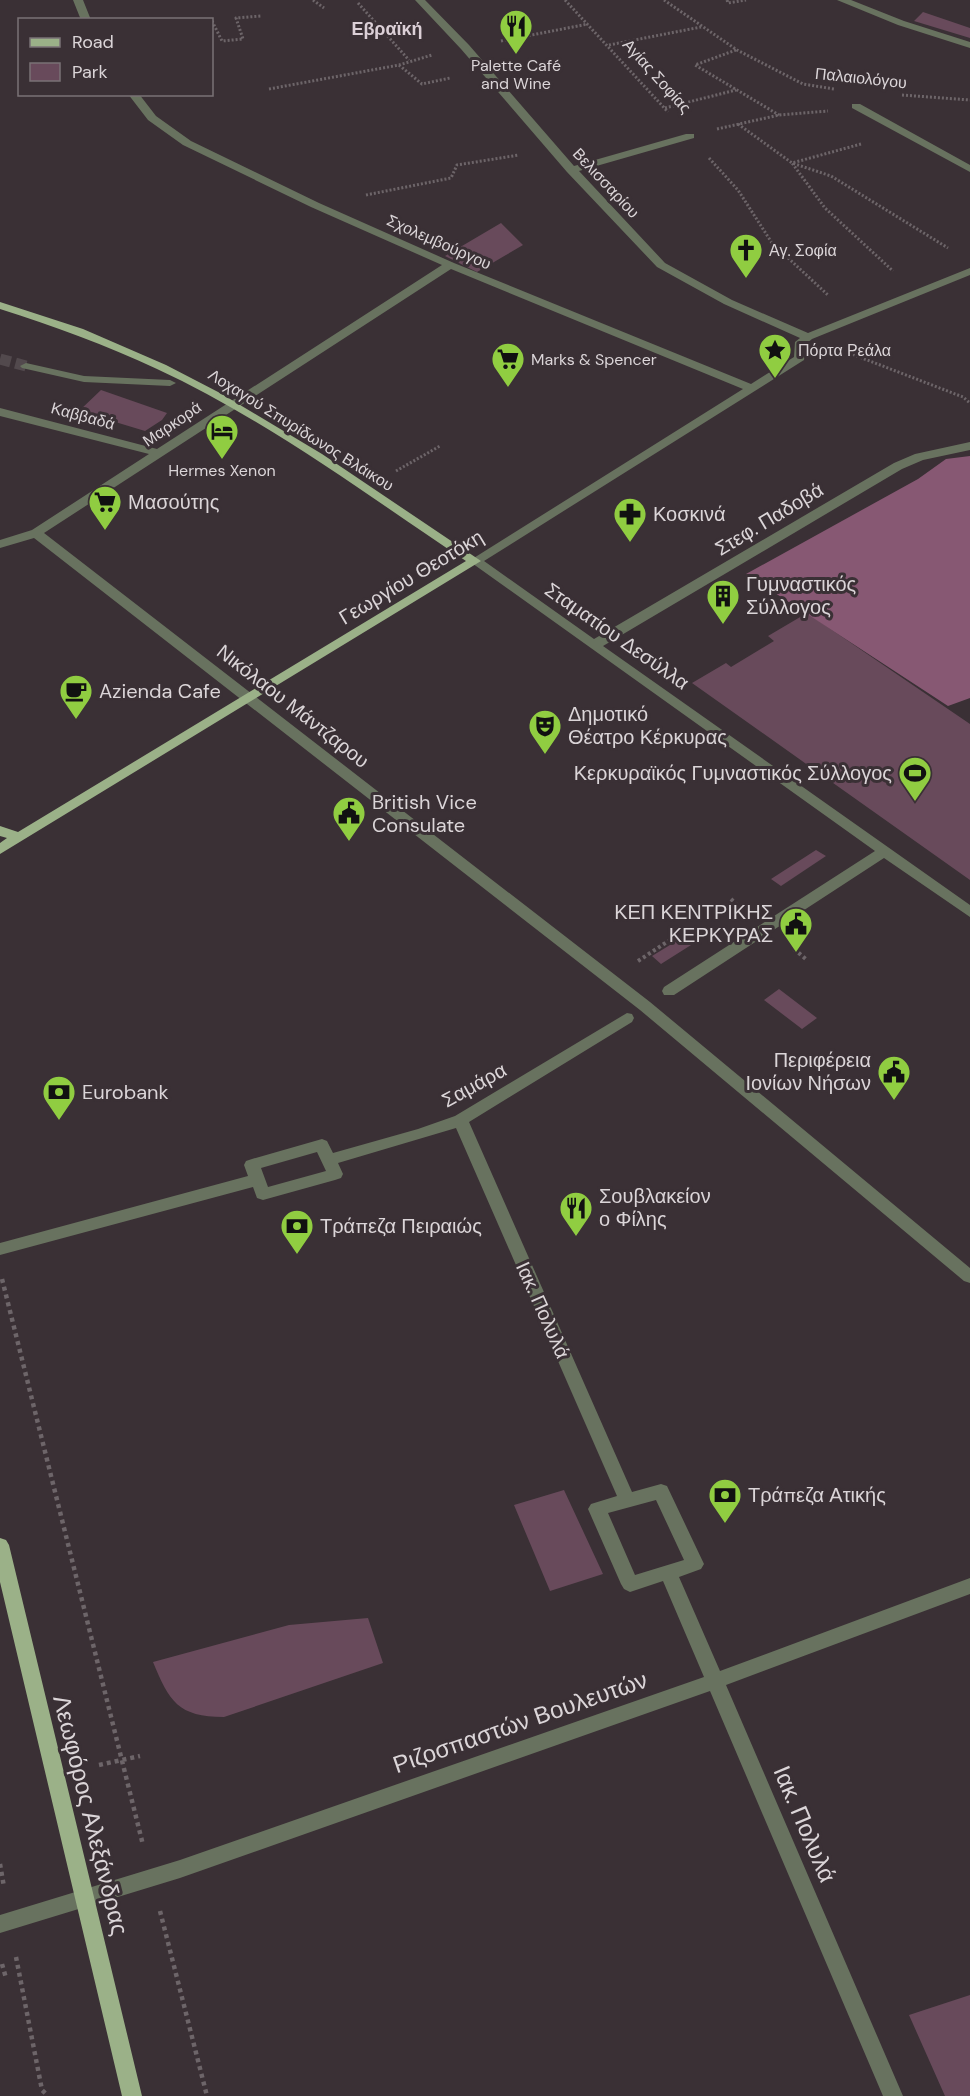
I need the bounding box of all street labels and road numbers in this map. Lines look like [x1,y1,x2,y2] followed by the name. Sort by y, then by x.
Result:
[618,34,696,118] street label: Αγίας Σοφίας
[814,63,908,93] street label: Παλαιολόγου
[568,143,644,223] street label: Βελισσαρίου
[383,210,495,274] street label: Σχολεμβούργου
[204,364,398,496] street label: Λοχαγού Σπυρίδωνος Βλάικου
[49,397,117,435] street label: Καββαδά
[138,397,206,451] street label: Μαρκορά
[710,476,828,562] street label: Στεφ. Παδοβά
[334,524,488,630] street label: Γεωργίου Θεοτόκη
[540,577,694,695] street label: Σταματίου Δεσύλλα
[212,638,374,774] street label: Νικόλαου Μάντζαρου
[437,1057,511,1113] street label: Σαμάρα
[510,1258,576,1362] street label: Ιακ. Πολυλά
[389,1664,651,1780] street label: Ριζοσπαστών Βουλευτών
[46,1692,136,1938] street label: Λεωφόρος Αλεξάνδρας
[767,1761,844,1887] street label: Ιακ. Πολυλά

